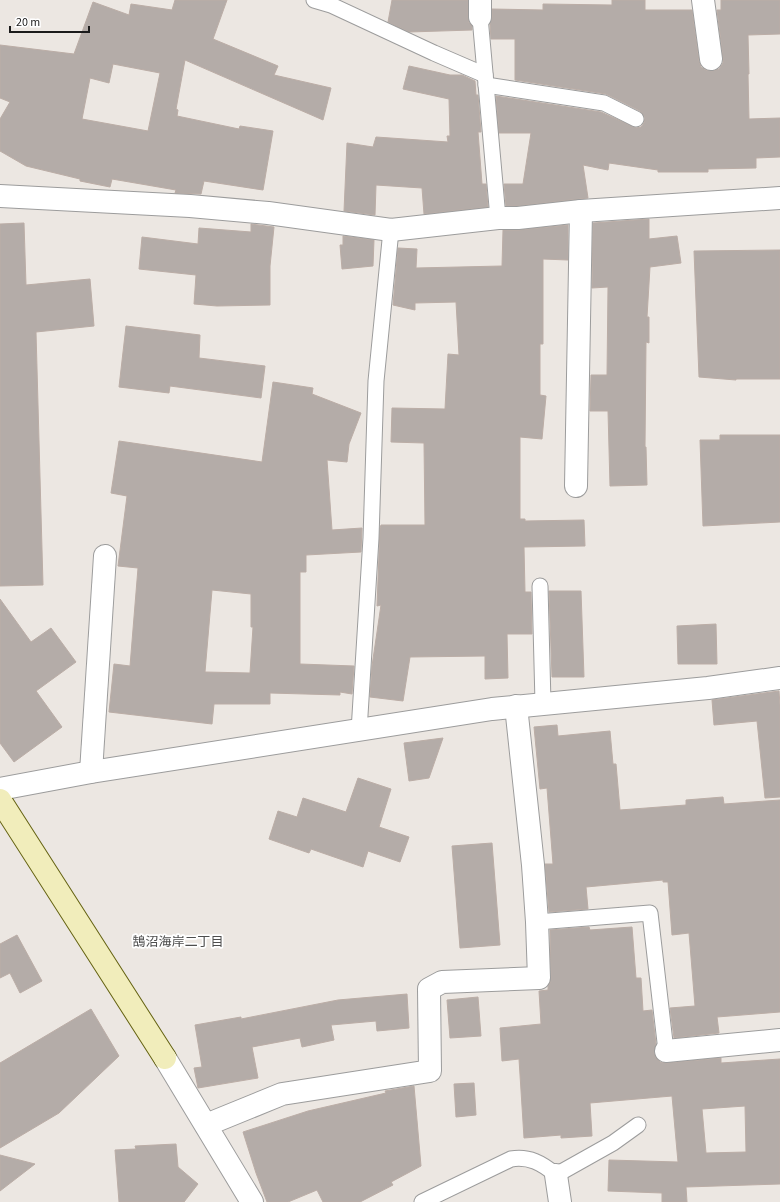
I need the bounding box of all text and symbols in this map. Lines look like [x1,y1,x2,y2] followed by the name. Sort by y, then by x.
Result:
[10,8,89,34] scale bar
[16,14,40,31] text: 20 m
[132,933,224,951] district label: 鵠沼海岸二丁目

